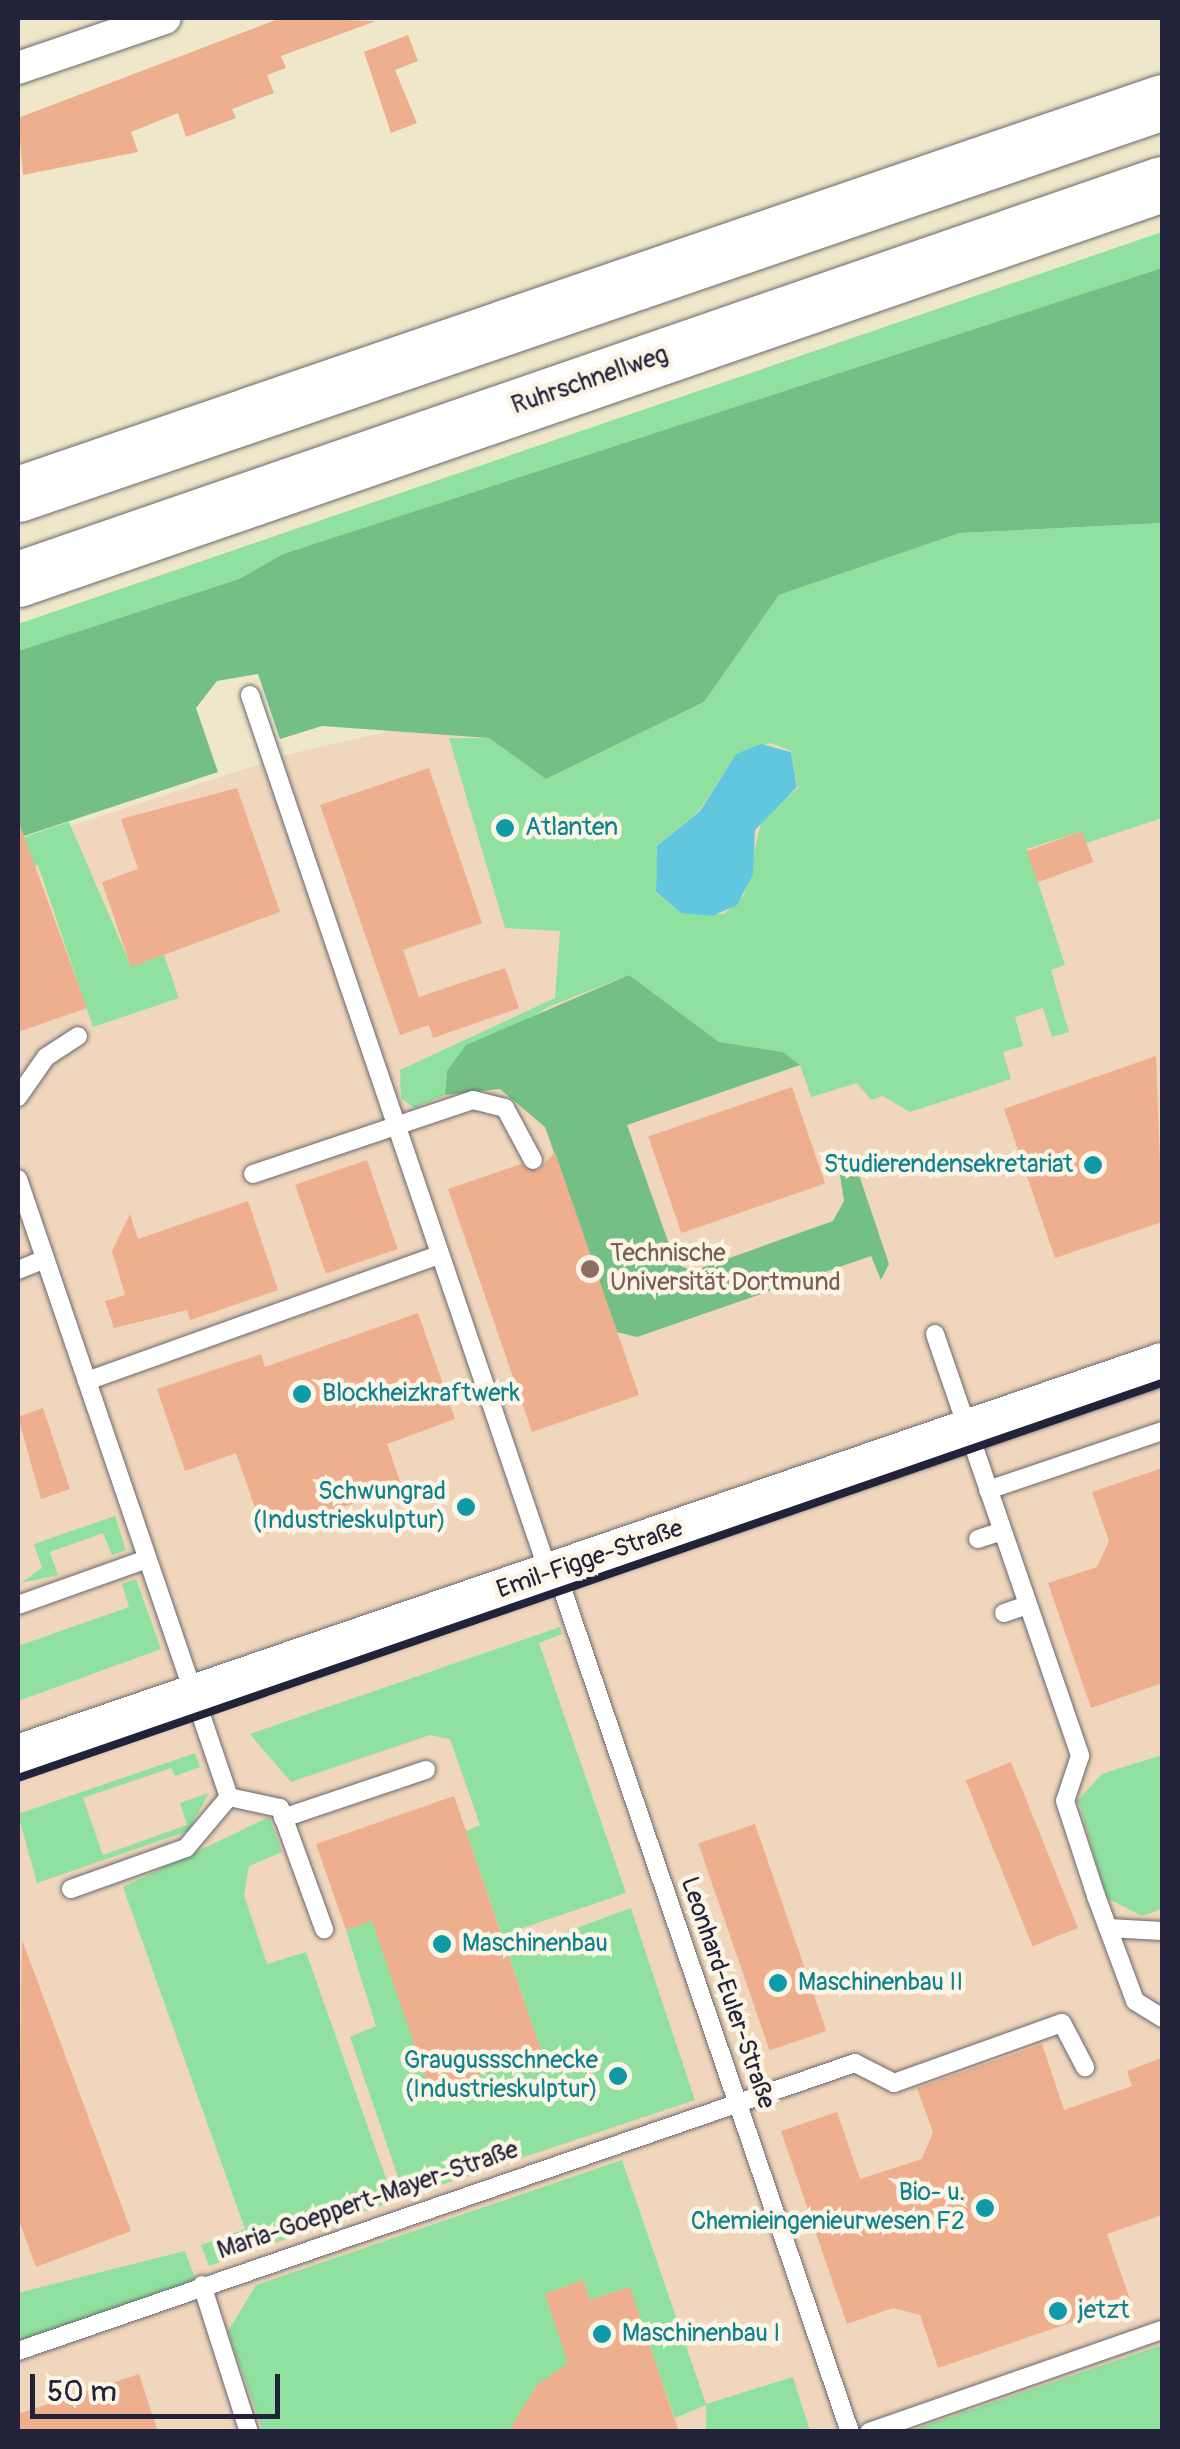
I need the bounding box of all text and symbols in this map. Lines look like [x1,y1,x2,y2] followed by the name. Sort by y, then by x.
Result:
[508,340,672,422] street label: Ruhrschnellweg
[525,813,618,843] place label: Atlanten
[494,817,516,839] marker: Atlanten
[824,1150,1073,1180] place label: Studierendensekretariat
[1082,1154,1104,1176] marker: Studierendensekretariat
[610,1240,841,1299] place label: Technische Universität Dortmund
[579,1258,601,1280] marker: Technische Universität Dortmund
[322,1379,520,1409] place label: Blockheizkraftwerk
[291,1383,313,1405] marker: Blockheizkraftwerk
[253,1478,446,1537] place label: Schwungrad (Industrieskulptur)
[455,1496,477,1518] marker: Schwungrad (Industrieskulptur)
[493,1514,687,1606] street label: Emil-Figge-Straße
[673,1873,781,2113] street label: Leonhard-Euler-Straße
[462,1929,608,1959] place label: Maschinenbau
[431,1933,453,1955] marker: Maschinenbau
[798,1968,963,1998] place label: Maschinenbau II
[767,1972,789,1994] marker: Maschinenbau II
[404,2047,598,2106] place label: Graugussschnecke (Industrieskulptur)
[607,2065,629,2087] marker: Graugussschnecke (Industrieskulptur)
[214,2135,522,2267] street label: Maria-Goeppert-Mayer-Straße
[691,2179,965,2238] place label: Bio- u. Chemieingenieurwesen F2
[974,2197,996,2219] marker: Bio- u. Chemieingenieurwesen F2
[1078,2296,1129,2326] place label: jetzt
[1047,2300,1069,2322] marker: jetzt
[622,2319,780,2349] place label: Maschinenbau I
[591,2323,613,2345] marker: Maschinenbau I
[35,2354,285,2416] scale bar
[47,2373,117,2410] text: 50 m

